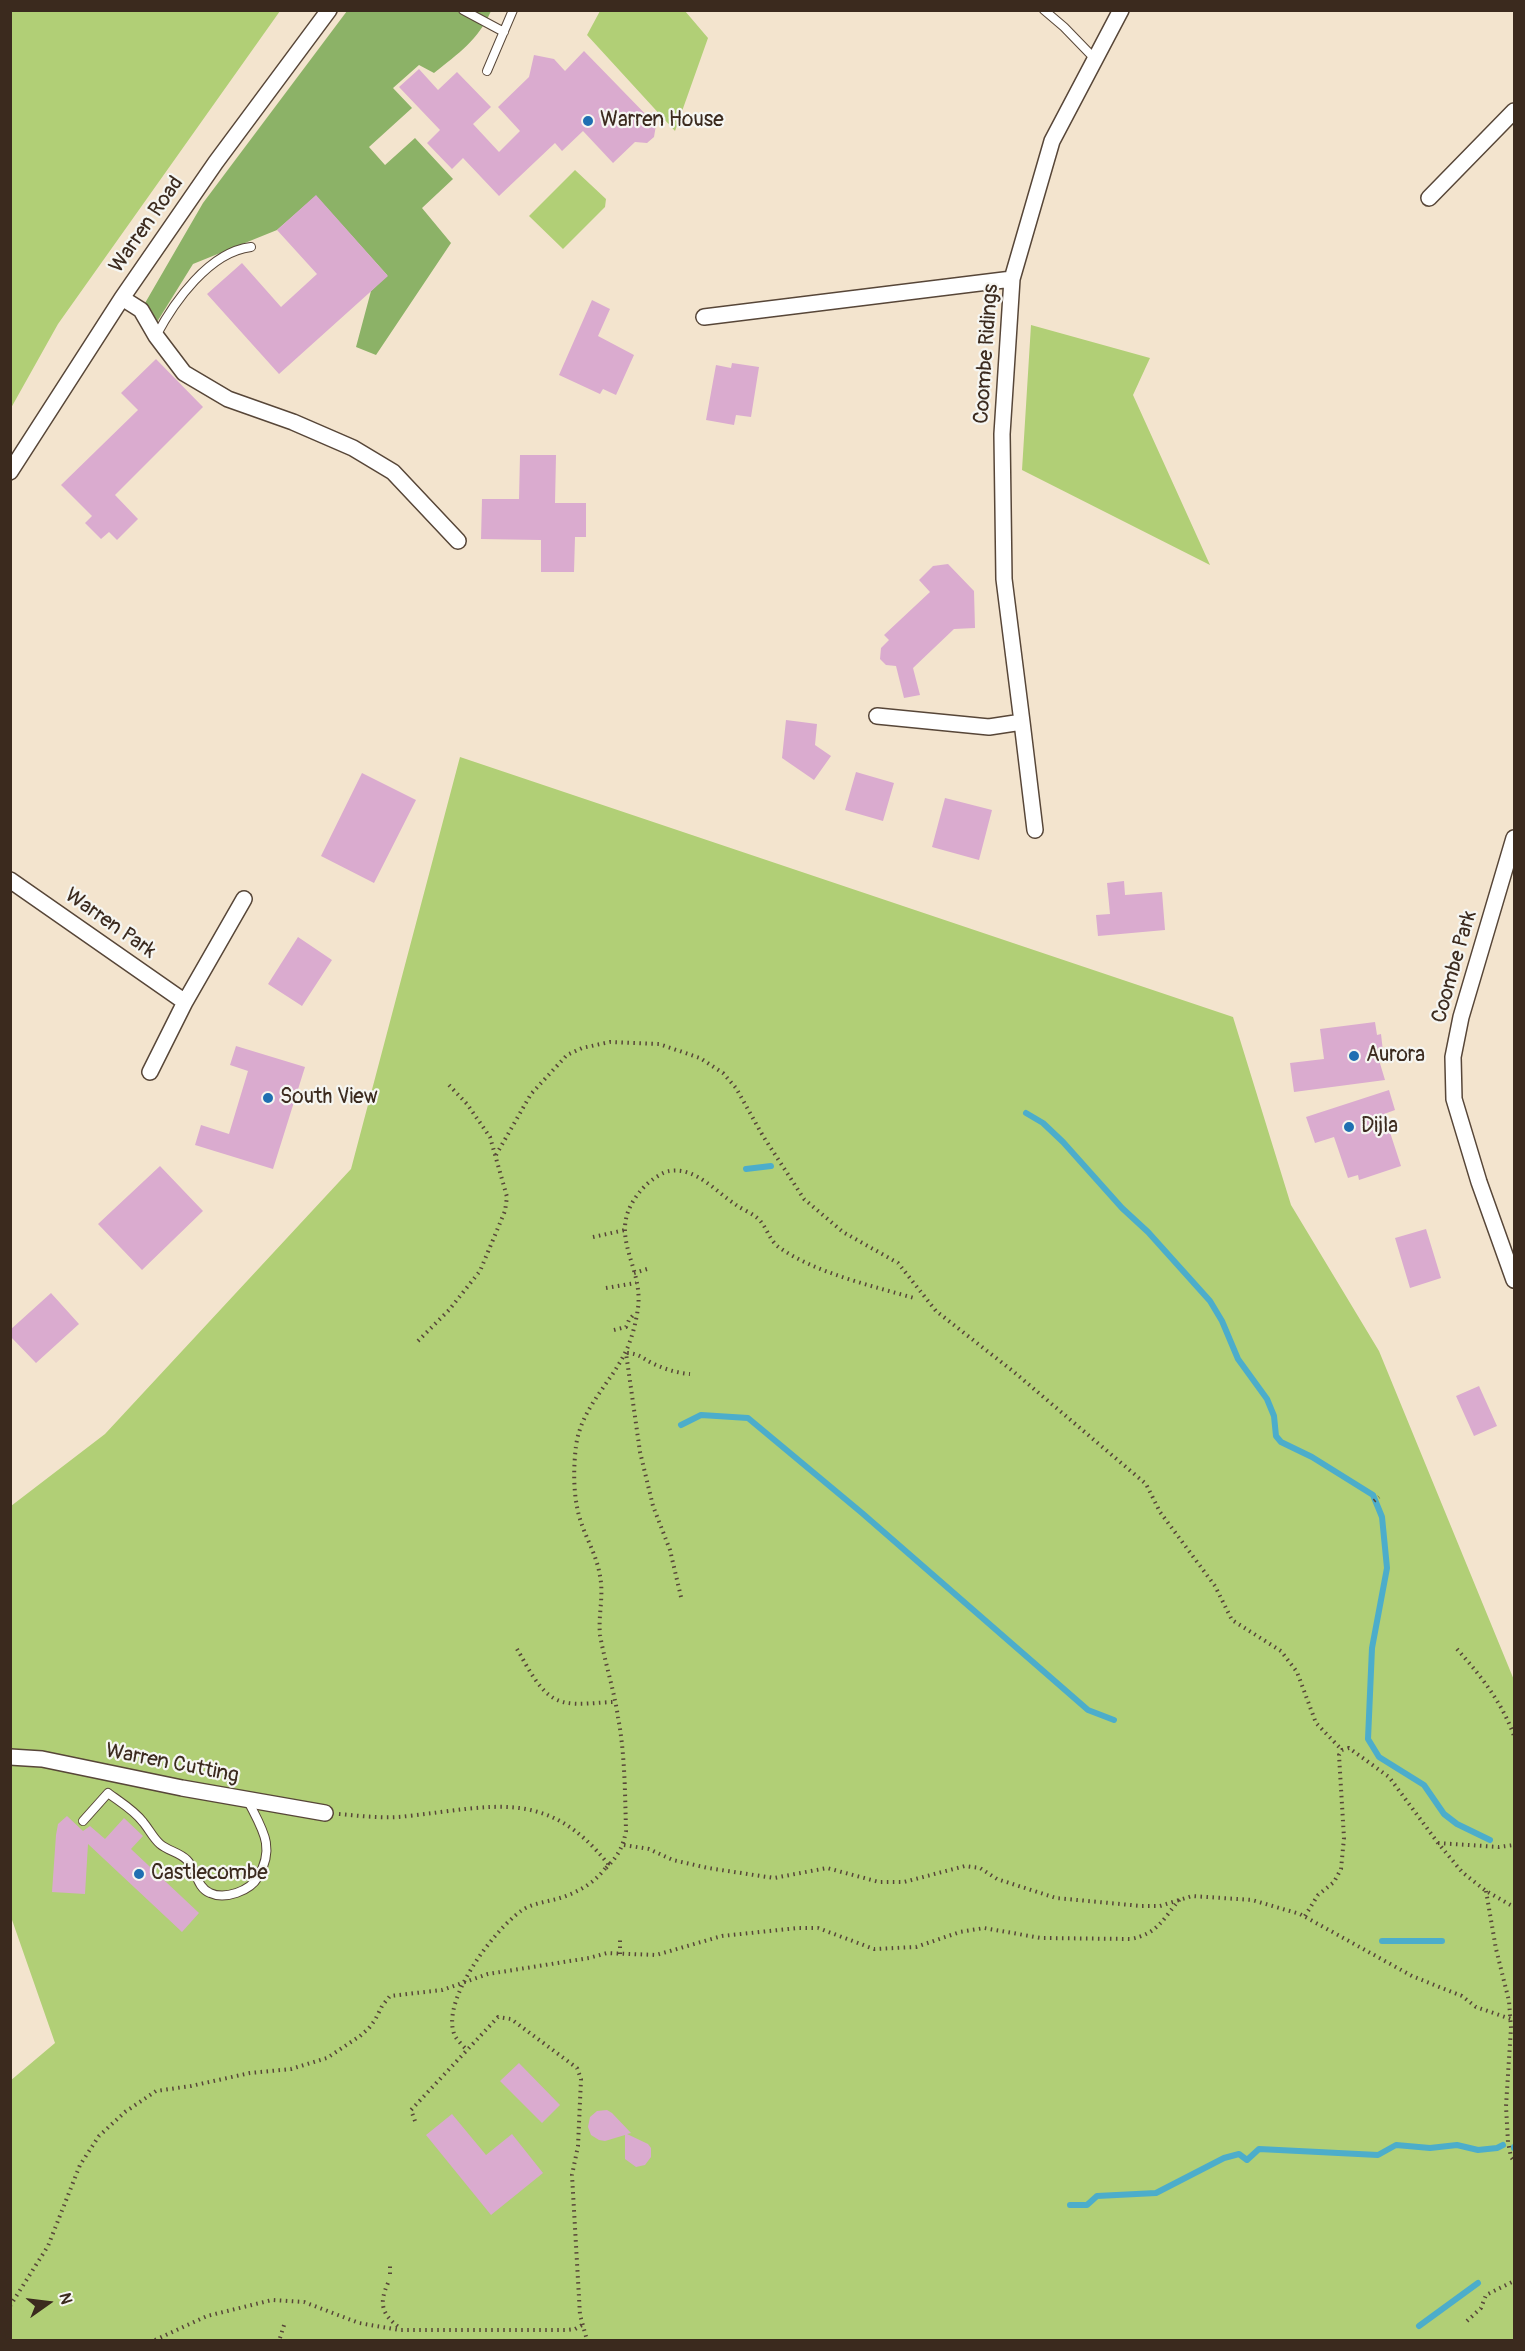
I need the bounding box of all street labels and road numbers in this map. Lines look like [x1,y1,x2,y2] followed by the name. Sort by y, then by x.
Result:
[105,172,189,278] street label: Warren Road
[970,283,1004,425] street label: Coombe Ridings
[60,883,160,965] street label: Warren Park
[1427,908,1483,1026] street label: Coombe Park
[103,1739,241,1789] street label: Warren Cutting

